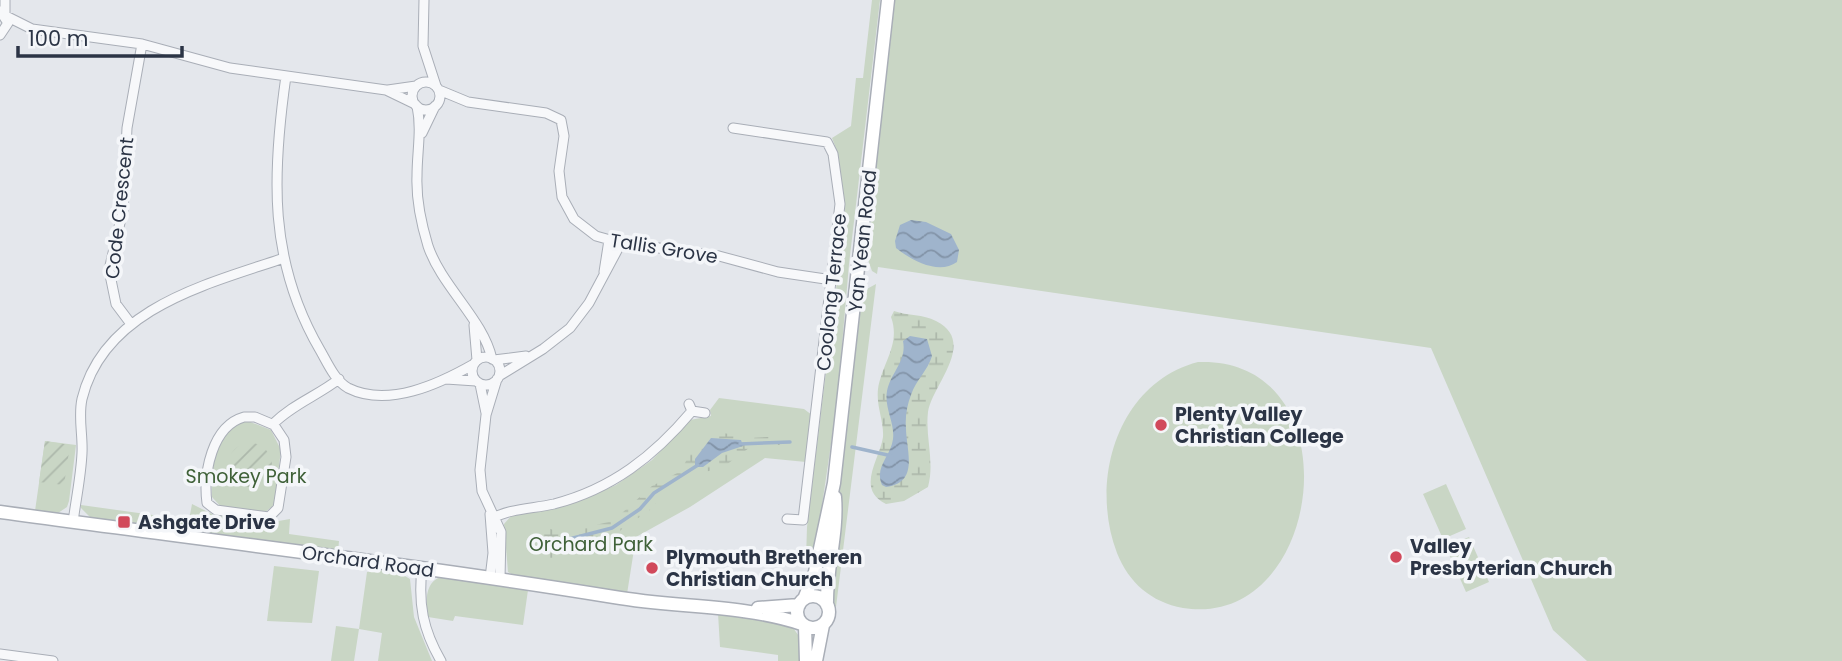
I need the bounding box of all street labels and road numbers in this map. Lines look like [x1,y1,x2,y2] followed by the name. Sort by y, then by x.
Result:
[99,136,140,280] street label: Code Crescent
[842,168,883,314] street label: Yan Yean Road
[810,212,853,372] street label: Coolong Terrace
[608,227,720,270] street label: Tallis Grove
[300,539,436,584] street label: Orchard Road

